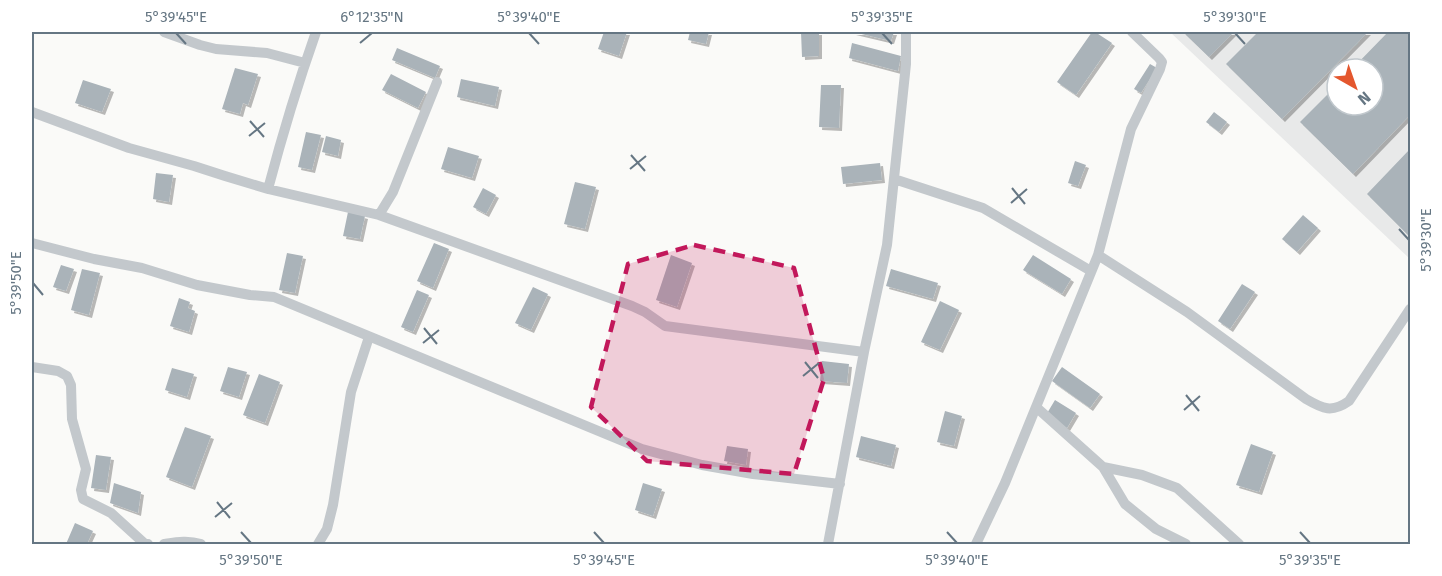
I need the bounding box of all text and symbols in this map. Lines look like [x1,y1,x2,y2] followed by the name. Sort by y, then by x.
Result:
[145,8,207,26] text: 5°39'45"E
[340,8,404,26] text: 6°12'35"N
[497,8,561,26] text: 5°39'40"E
[851,8,913,26] text: 5°39'35"E
[1203,8,1267,26] text: 5°39'30"E
[1325,57,1385,117] north arrow
[1354,87,1374,109] text: N
[1417,208,1435,272] text: 5°39'30"E
[7,251,25,315] text: 5°39'50"E
[219,551,283,569] text: 5°39'50"E
[573,551,635,569] text: 5°39'45"E
[925,551,989,569] text: 5°39'40"E
[1279,551,1341,569] text: 5°39'35"E

